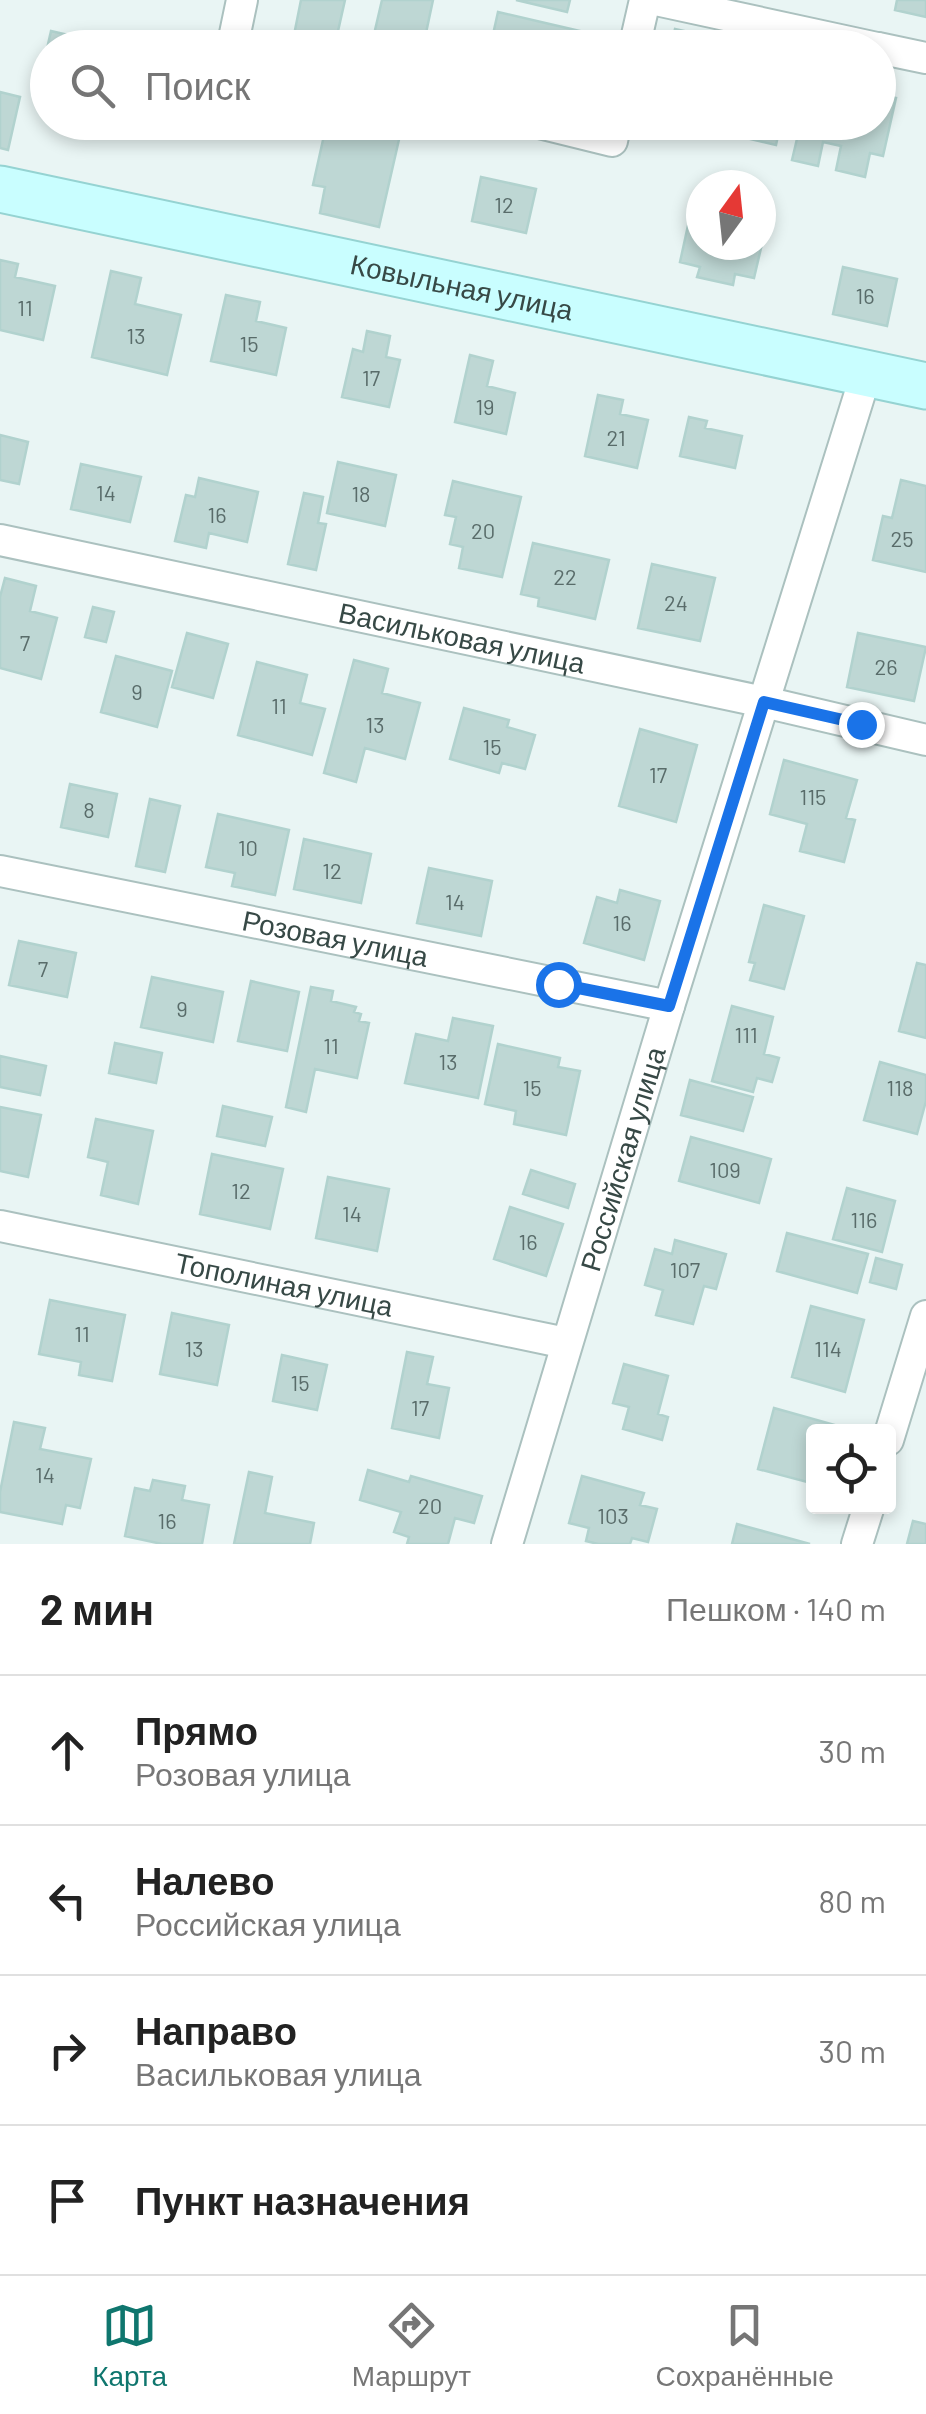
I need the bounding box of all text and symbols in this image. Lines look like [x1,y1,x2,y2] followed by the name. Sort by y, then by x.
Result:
[30,30,896,140] search box
[65,58,120,113] icon: search
[145,62,250,108] text: Поиск
[686,170,776,260] north arrow
[494,191,514,217] house number: 12
[347,246,577,327] street label: Ковыльная улица
[855,282,875,308] house number: 16
[17,294,33,320] house number: 11
[126,322,146,348] house number: 13
[239,330,259,356] house number: 15
[362,364,380,390] house number: 17
[475,393,495,419] house number: 19
[606,424,626,450] house number: 21
[96,479,116,505] house number: 14
[351,480,371,506] house number: 18
[207,501,227,527] house number: 16
[471,517,495,543] house number: 20
[890,525,914,551] house number: 25
[553,563,577,589] house number: 22
[664,589,688,615] house number: 24
[336,594,589,680] street label: Васильковая улица
[20,629,30,655] house number: 7
[874,653,898,679] house number: 26
[131,678,143,704] house number: 9
[271,692,287,718] house number: 11
[839,702,885,748] route end
[365,711,385,737] house number: 13
[482,733,502,759] house number: 15
[649,761,667,787] house number: 17
[800,783,826,809] house number: 115
[83,796,95,822] house number: 8
[238,834,258,860] house number: 10
[322,857,342,883] house number: 12
[445,888,465,914] house number: 14
[240,902,432,973] street label: Розовая улица
[612,909,632,935] house number: 16
[38,955,48,981] house number: 7
[536,962,582,1008] route start
[176,995,188,1021] house number: 9
[734,1021,758,1047] house number: 111
[323,1032,339,1058] house number: 11
[572,1042,672,1275] street label: Российская улица
[438,1048,458,1074] house number: 13
[522,1074,542,1100] house number: 15
[887,1074,913,1100] house number: 118
[709,1156,741,1182] house number: 109
[231,1177,251,1203] house number: 12
[342,1200,362,1226] house number: 14
[851,1206,877,1232] house number: 116
[518,1228,538,1254] house number: 16
[172,1245,396,1323] street label: Тополиная улица
[670,1256,700,1282] house number: 107
[74,1320,90,1346] house number: 11
[184,1335,204,1361] house number: 13
[814,1335,842,1361] house number: 114
[290,1369,310,1395] house number: 15
[411,1394,429,1420] house number: 17
[806,1424,896,1514] map controls
[806,1424,896,1514] button: locate
[35,1461,55,1487] house number: 14
[418,1492,442,1518] house number: 20
[597,1502,629,1528] house number: 103
[157,1507,177,1533] house number: 16
[40,1583,154,1633] text: 2 мин
[666,1589,886,1627] text: Пешком · 140 m
[135,1707,258,1753] text: Прямо
[40,1723,95,1778] icon: ahead
[819,1731,886,1769] text: 30 m
[135,1754,351,1792] text: Розовая улица
[135,1857,274,1903] text: Налево
[40,1873,95,1928] icon: left
[818,1881,886,1919] text: 80 m
[135,1904,401,1942] text: Российская улица
[135,2007,297,2053] text: Направо
[40,2023,95,2078] icon: right
[819,2031,886,2069] text: 30 m
[135,2054,422,2092] text: Васильковая улица
[40,2173,95,2228] icon: arrive
[135,2177,470,2223] text: Пункт назначения
[92,2298,167,2393] tab: Карта
[352,2298,471,2393] tab: Маршрут
[655,2298,834,2393] tab: Сохранённые

